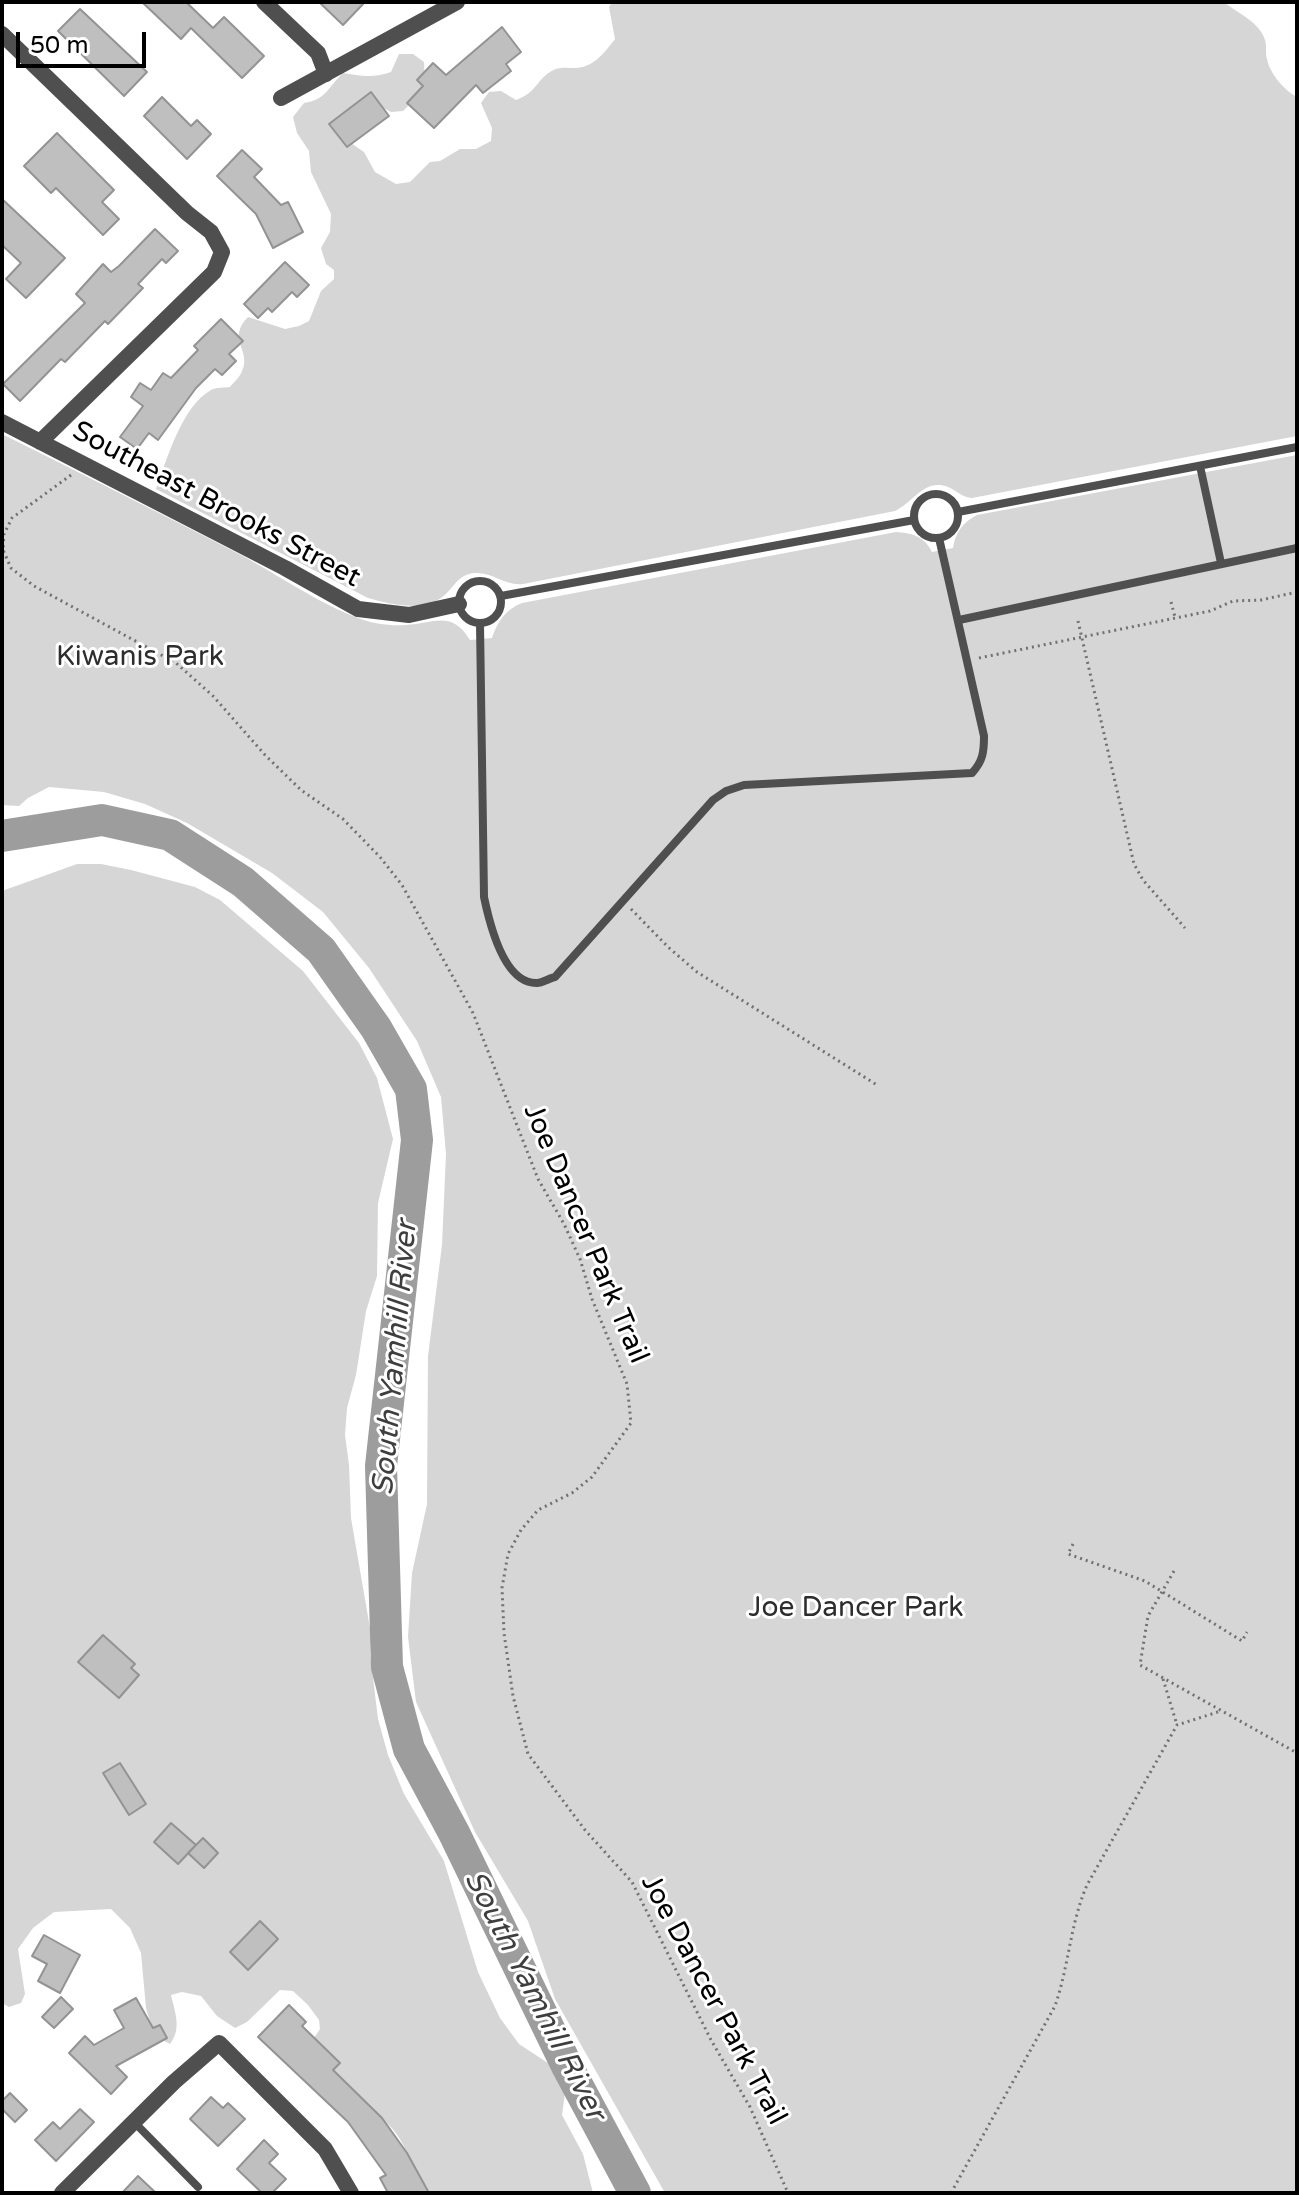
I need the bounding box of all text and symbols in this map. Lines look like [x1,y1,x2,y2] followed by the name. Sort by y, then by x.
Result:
[20,16,150,66] scale bar
[30,31,88,60] text: 50 m
[66,415,366,595] street label: Southeast Brooks Street
[56,641,224,675] park label: Kiwanis Park
[515,1099,655,1369] street label: Joe Dancer Park Trail
[366,1219,426,1497] water label: South Yamhill River
[748,1592,964,1626] park label: Joe Dancer Park
[456,1865,612,2127] water label: South Yamhill River
[633,1869,793,2131] street label: Joe Dancer Park Trail

